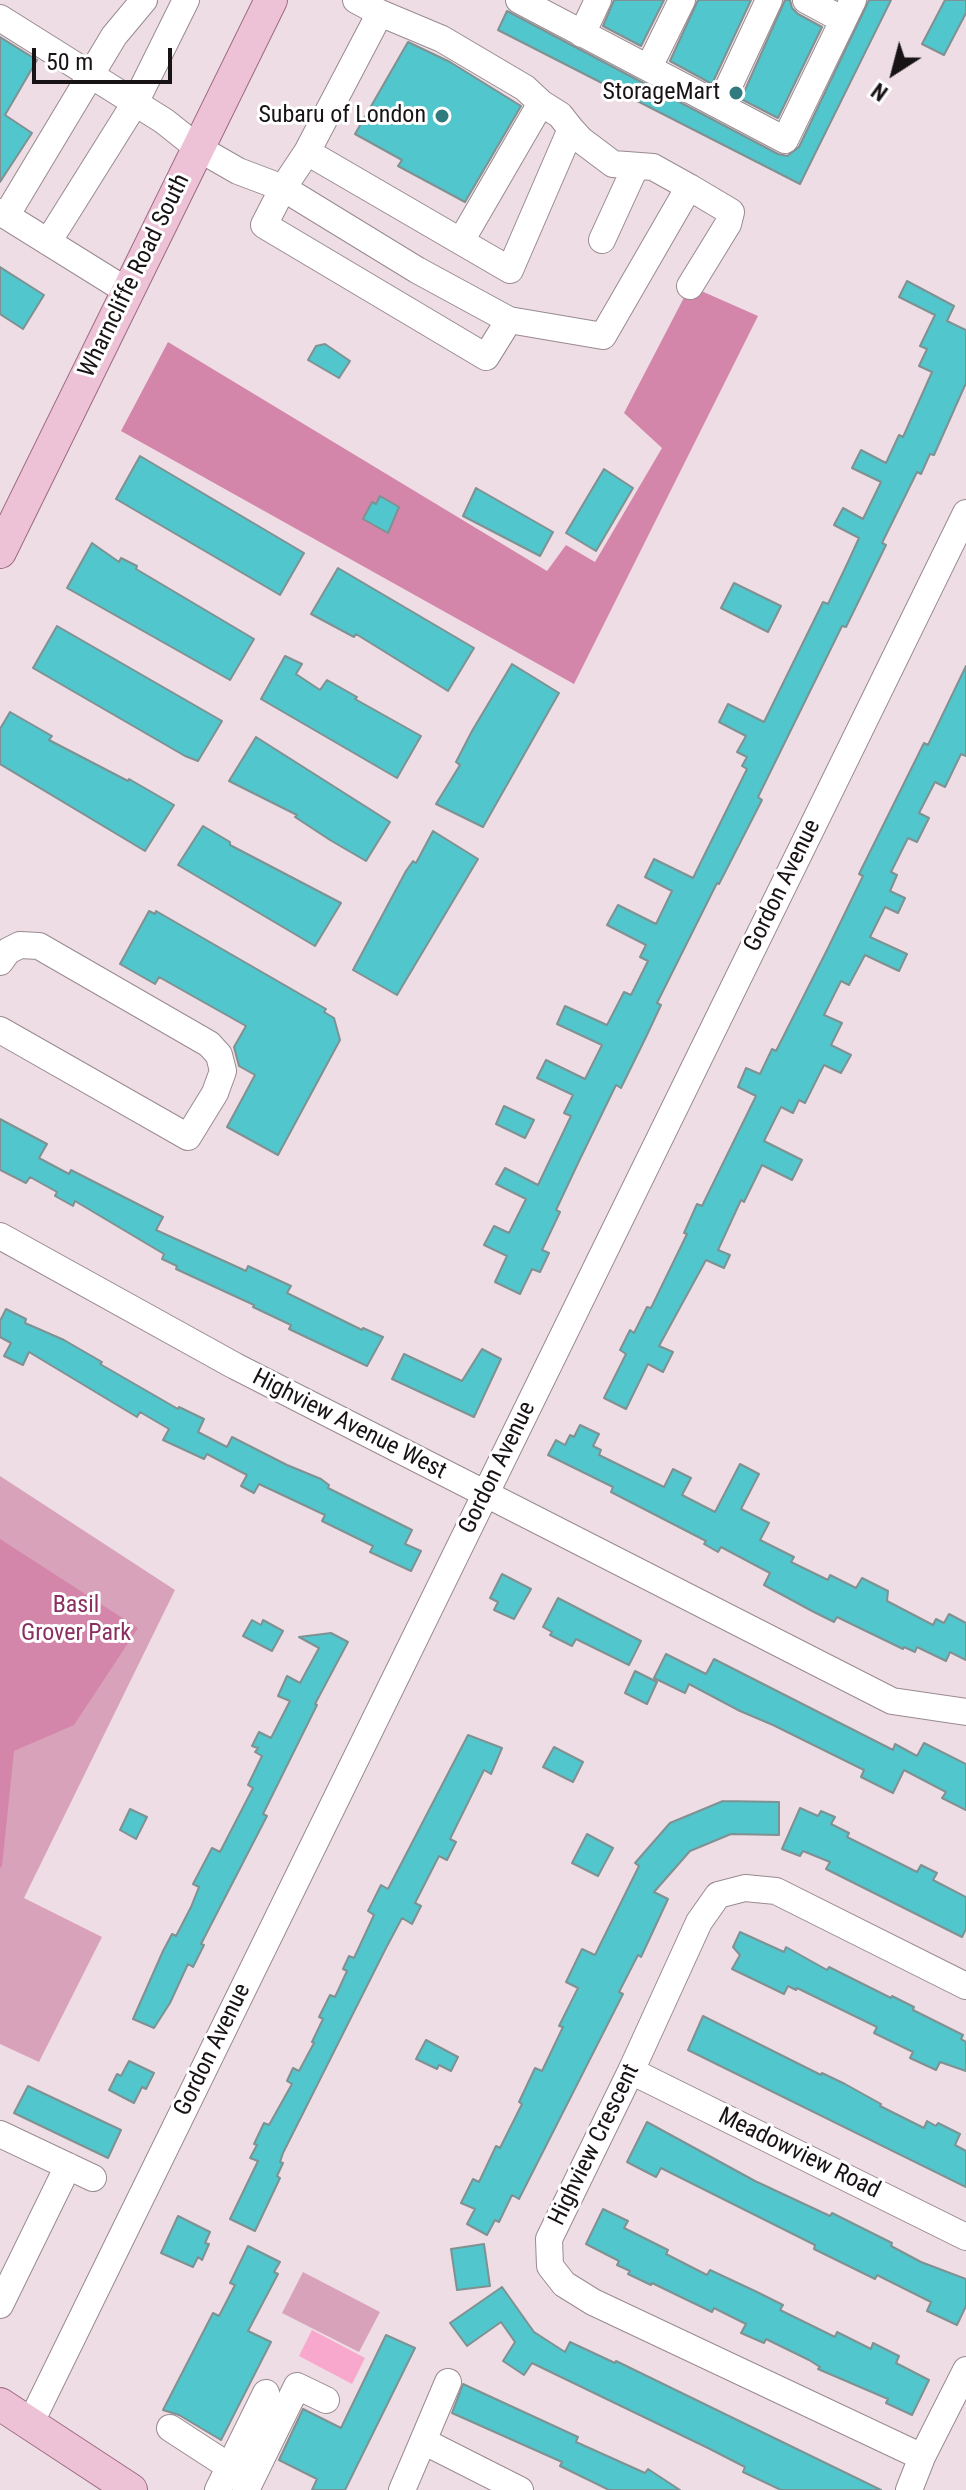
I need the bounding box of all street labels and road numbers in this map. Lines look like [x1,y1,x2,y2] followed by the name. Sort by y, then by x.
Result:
[73,170,197,382] street label: Wharncliffe Road South
[739,815,827,957] street label: Gordon Avenue
[247,1364,451,1486] street label: Highview Avenue West
[454,1397,542,1539] street label: Gordon Avenue
[169,1979,257,2121] street label: Gordon Avenue
[544,2060,646,2230] street label: Highview Crescent
[713,2102,885,2206] street label: Meadowview Road

